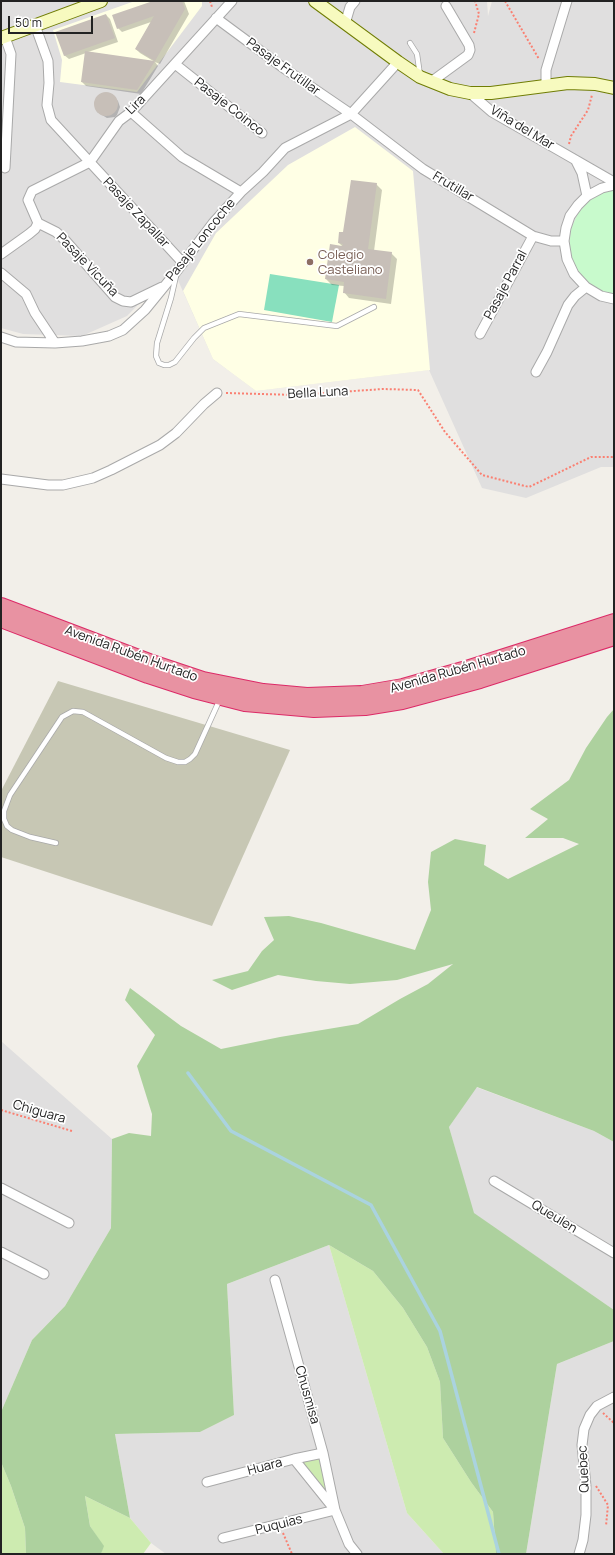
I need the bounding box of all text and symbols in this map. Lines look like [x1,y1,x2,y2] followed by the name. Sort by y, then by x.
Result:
[10,8,95,34] scale bar
[15,14,42,31] text: 50 m
[243,35,323,99] street label: Pasaje Frutillar
[191,75,267,139] street label: Pasaje Coinco
[123,92,149,118] street label: Lira
[487,103,557,153] street label: Viña del Mar
[430,169,476,205] street label: Frutillar
[99,175,173,251] street label: Pasaje Zapallar
[163,196,239,284] street label: Pasaje Loncoche
[53,230,121,300] street label: Pasaje Vicuña
[318,247,383,278] place label: Colegio Casteliano
[481,248,531,322] street label: Pasaje Parral
[305,257,315,267] marker: Colegio Casteliano
[287,384,349,402] street label: Bella Luna
[62,623,200,685] street label: Avenida Rubén Hurtado
[388,643,528,697] street label: Avenida Rubén Hurtado
[11,1097,67,1127] street label: Chiguara
[528,1197,580,1237] street label: Queulen
[291,1364,323,1426] street label: Chusmisa
[575,1445,593,1493] street label: Quebec
[246,1455,284,1479] street label: Huara
[254,1512,304,1538] street label: Puquias

